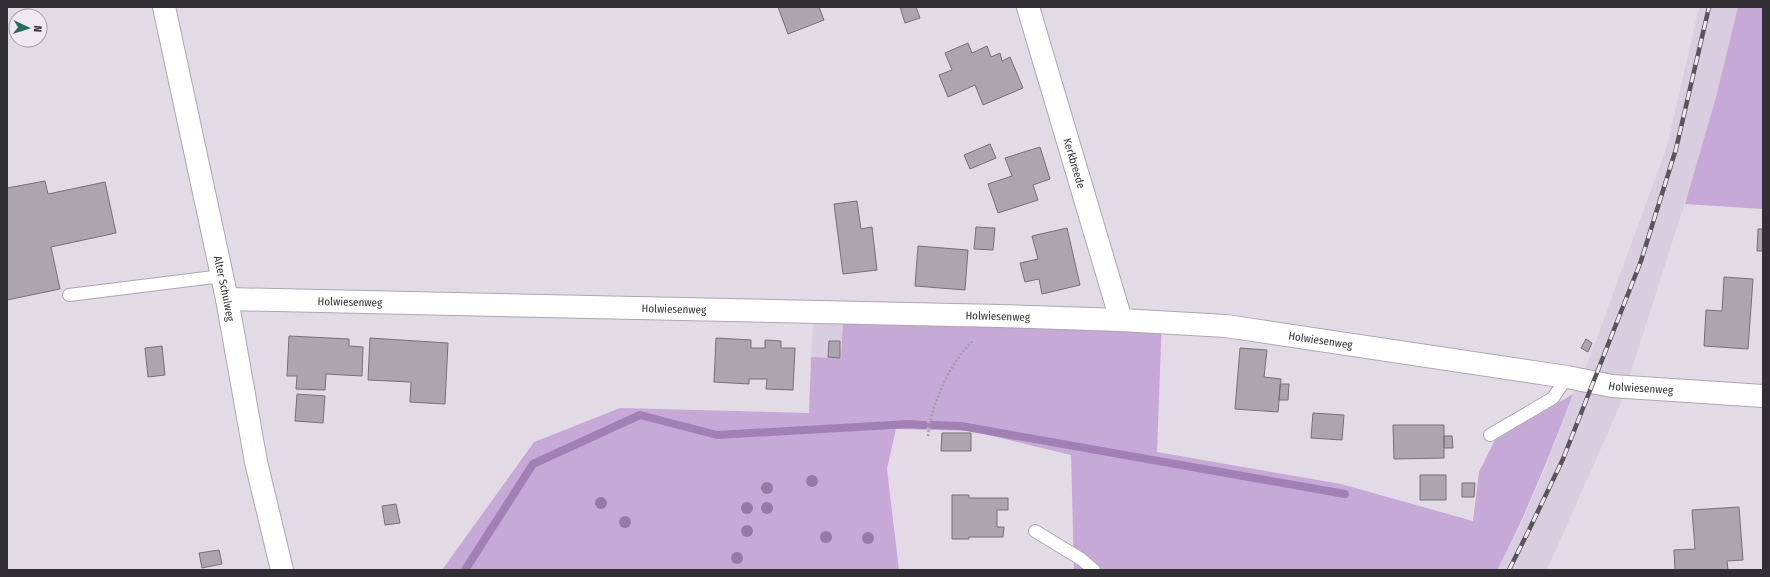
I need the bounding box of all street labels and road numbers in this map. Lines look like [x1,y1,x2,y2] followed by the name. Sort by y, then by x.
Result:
[1061,137,1088,190] street label: Kerkbreede
[211,255,237,323] street label: Alter Schulweg
[318,294,383,309] street label: Holwiesenweg
[641,302,707,316] street label: Holwiesenweg
[965,309,1031,324] street label: Holwiesenweg
[1288,329,1354,351] street label: Holwiesenweg
[1607,379,1674,397] street label: Holwiesenweg

